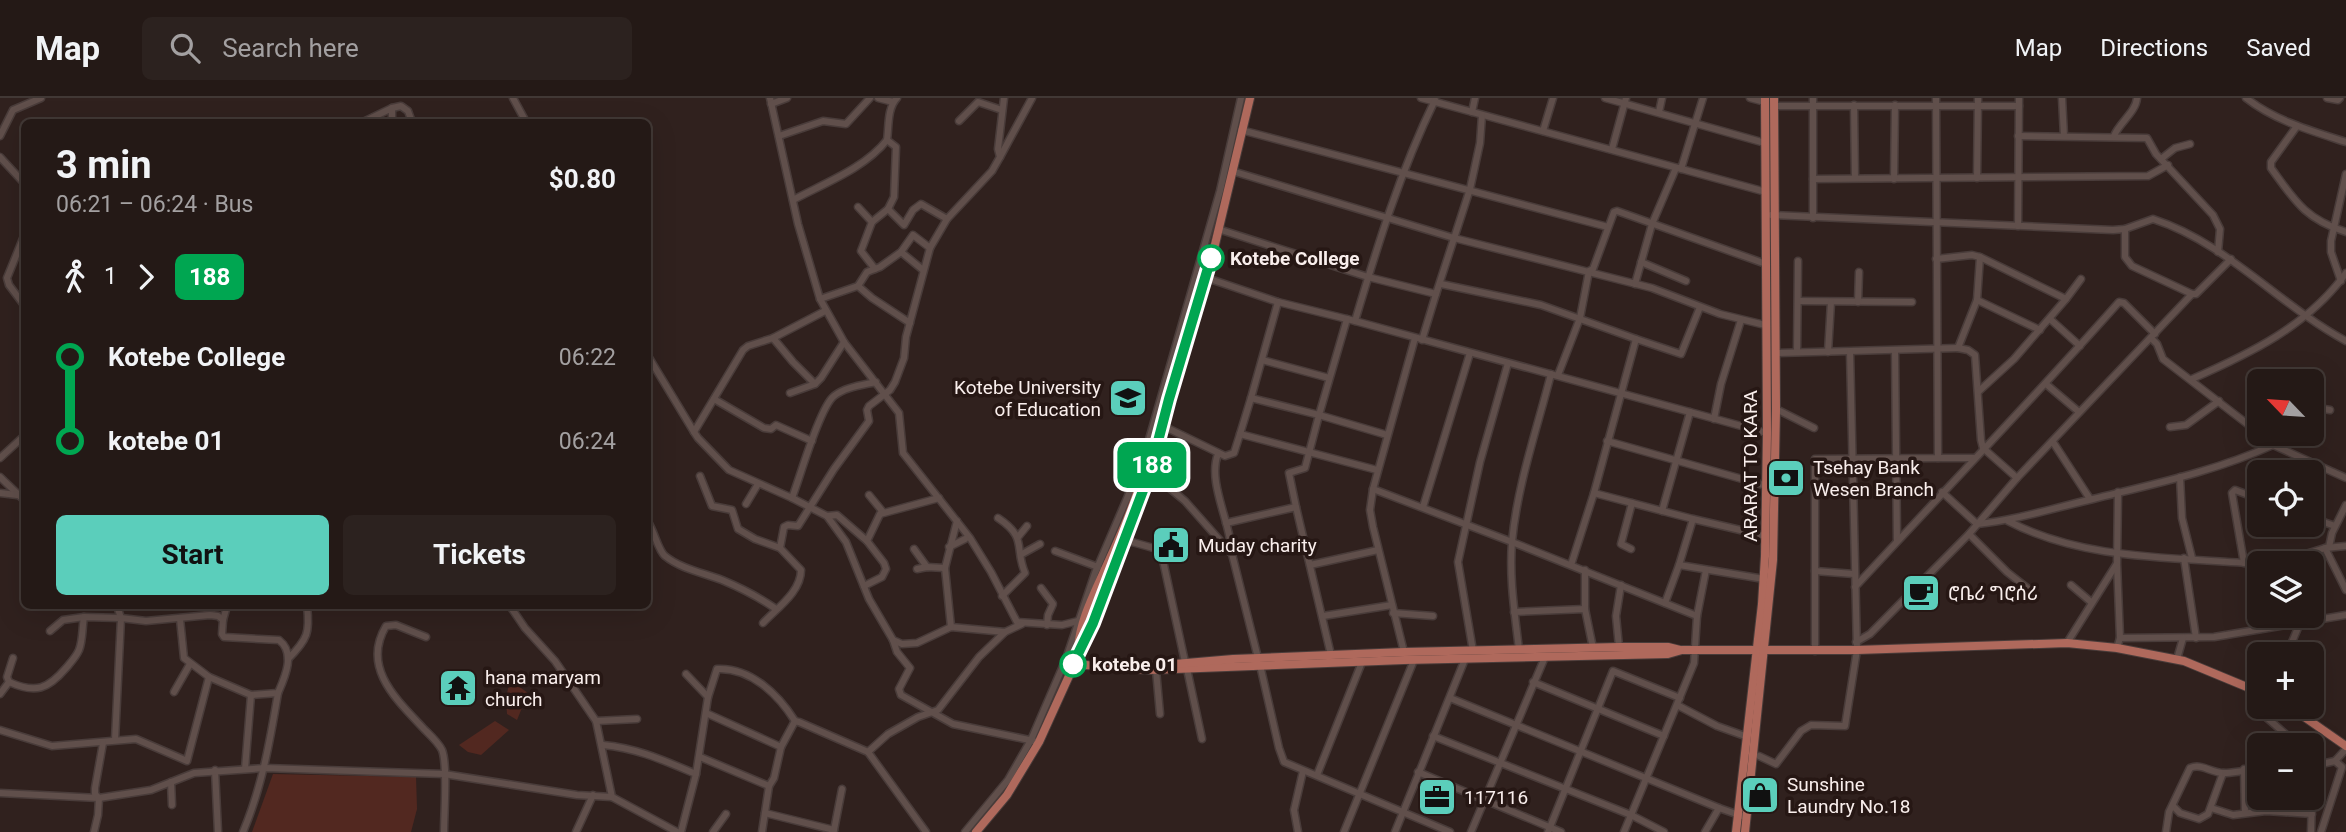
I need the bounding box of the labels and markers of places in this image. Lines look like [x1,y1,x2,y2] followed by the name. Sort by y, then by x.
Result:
[1198,245,1224,271] marker: Kotebe College
[1230,247,1360,270] place label: Kotebe College
[954,376,1101,421] place label: Kotebe University of Education
[1107,377,1149,419] school or university icon: Kotebe University of Education
[1813,456,1934,501] place label: Tsehay Bank Wesen Branch
[1765,457,1807,499] bank icon: Tsehay Bank Wesen Branch
[1150,524,1192,566] public building icon: Muday charity
[1198,534,1317,557] place label: Muday charity
[1900,572,1942,614] cafe icon: ሮቤሪ ግሮሰሪ
[1948,582,2038,605] place label: ሮቤሪ ግሮሰሪ
[1060,651,1086,677] marker: kotebe 01
[1092,653,1177,676] place label: kotebe 01
[485,666,601,711] place label: hana maryam church
[437,667,479,709] temple icon: hana maryam church
[1787,773,1910,818] place label: Sunshine Laundry No.18
[1739,774,1781,816] shop icon: Sunshine Laundry No.18
[1416,776,1458,818] office icon: 117116
[1464,786,1528,809] place label: 117116

